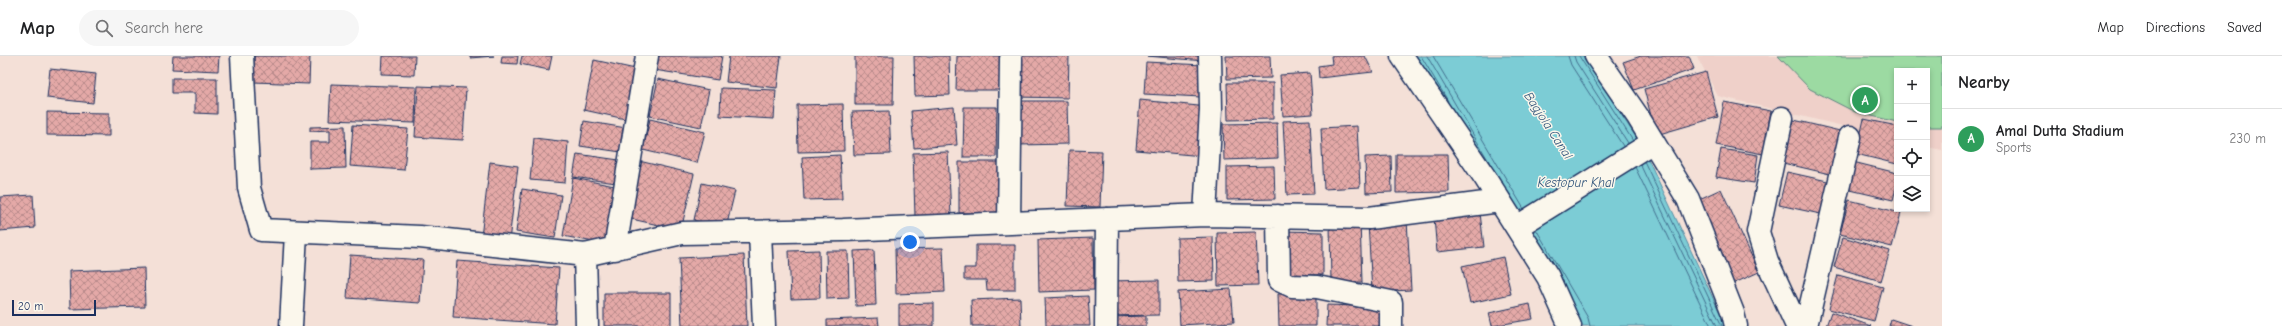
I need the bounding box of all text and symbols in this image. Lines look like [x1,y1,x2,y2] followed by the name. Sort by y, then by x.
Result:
[79,10,359,46] search box
[20,17,55,39] text: Map
[93,17,115,39] icon: search
[125,19,203,37] text: Search here
[2097,19,2124,36] text: Map
[2146,19,2205,36] text: Directions
[2227,19,2262,36] text: Saved
[1894,68,1930,212] map controls
[1894,68,1930,104] button: +
[1958,73,2009,92] text: Nearby
[1852,85,1878,115] pin: A
[1521,89,1576,162] water label: Bagjola Canal
[1894,104,1930,140] button: −
[1996,122,2124,140] text: Amal Dutta Stadium
[1967,131,1975,146] text: A
[2230,131,2266,146] text: 230 m
[1894,140,1930,176] button: locate
[1996,140,2031,155] text: Sports
[1538,175,1615,190] water label: Kestopur Khal
[1894,176,1930,212] button: layers
[900,232,920,252] your location
[12,298,96,317] scale bar
[18,300,43,313] text: 20 m

